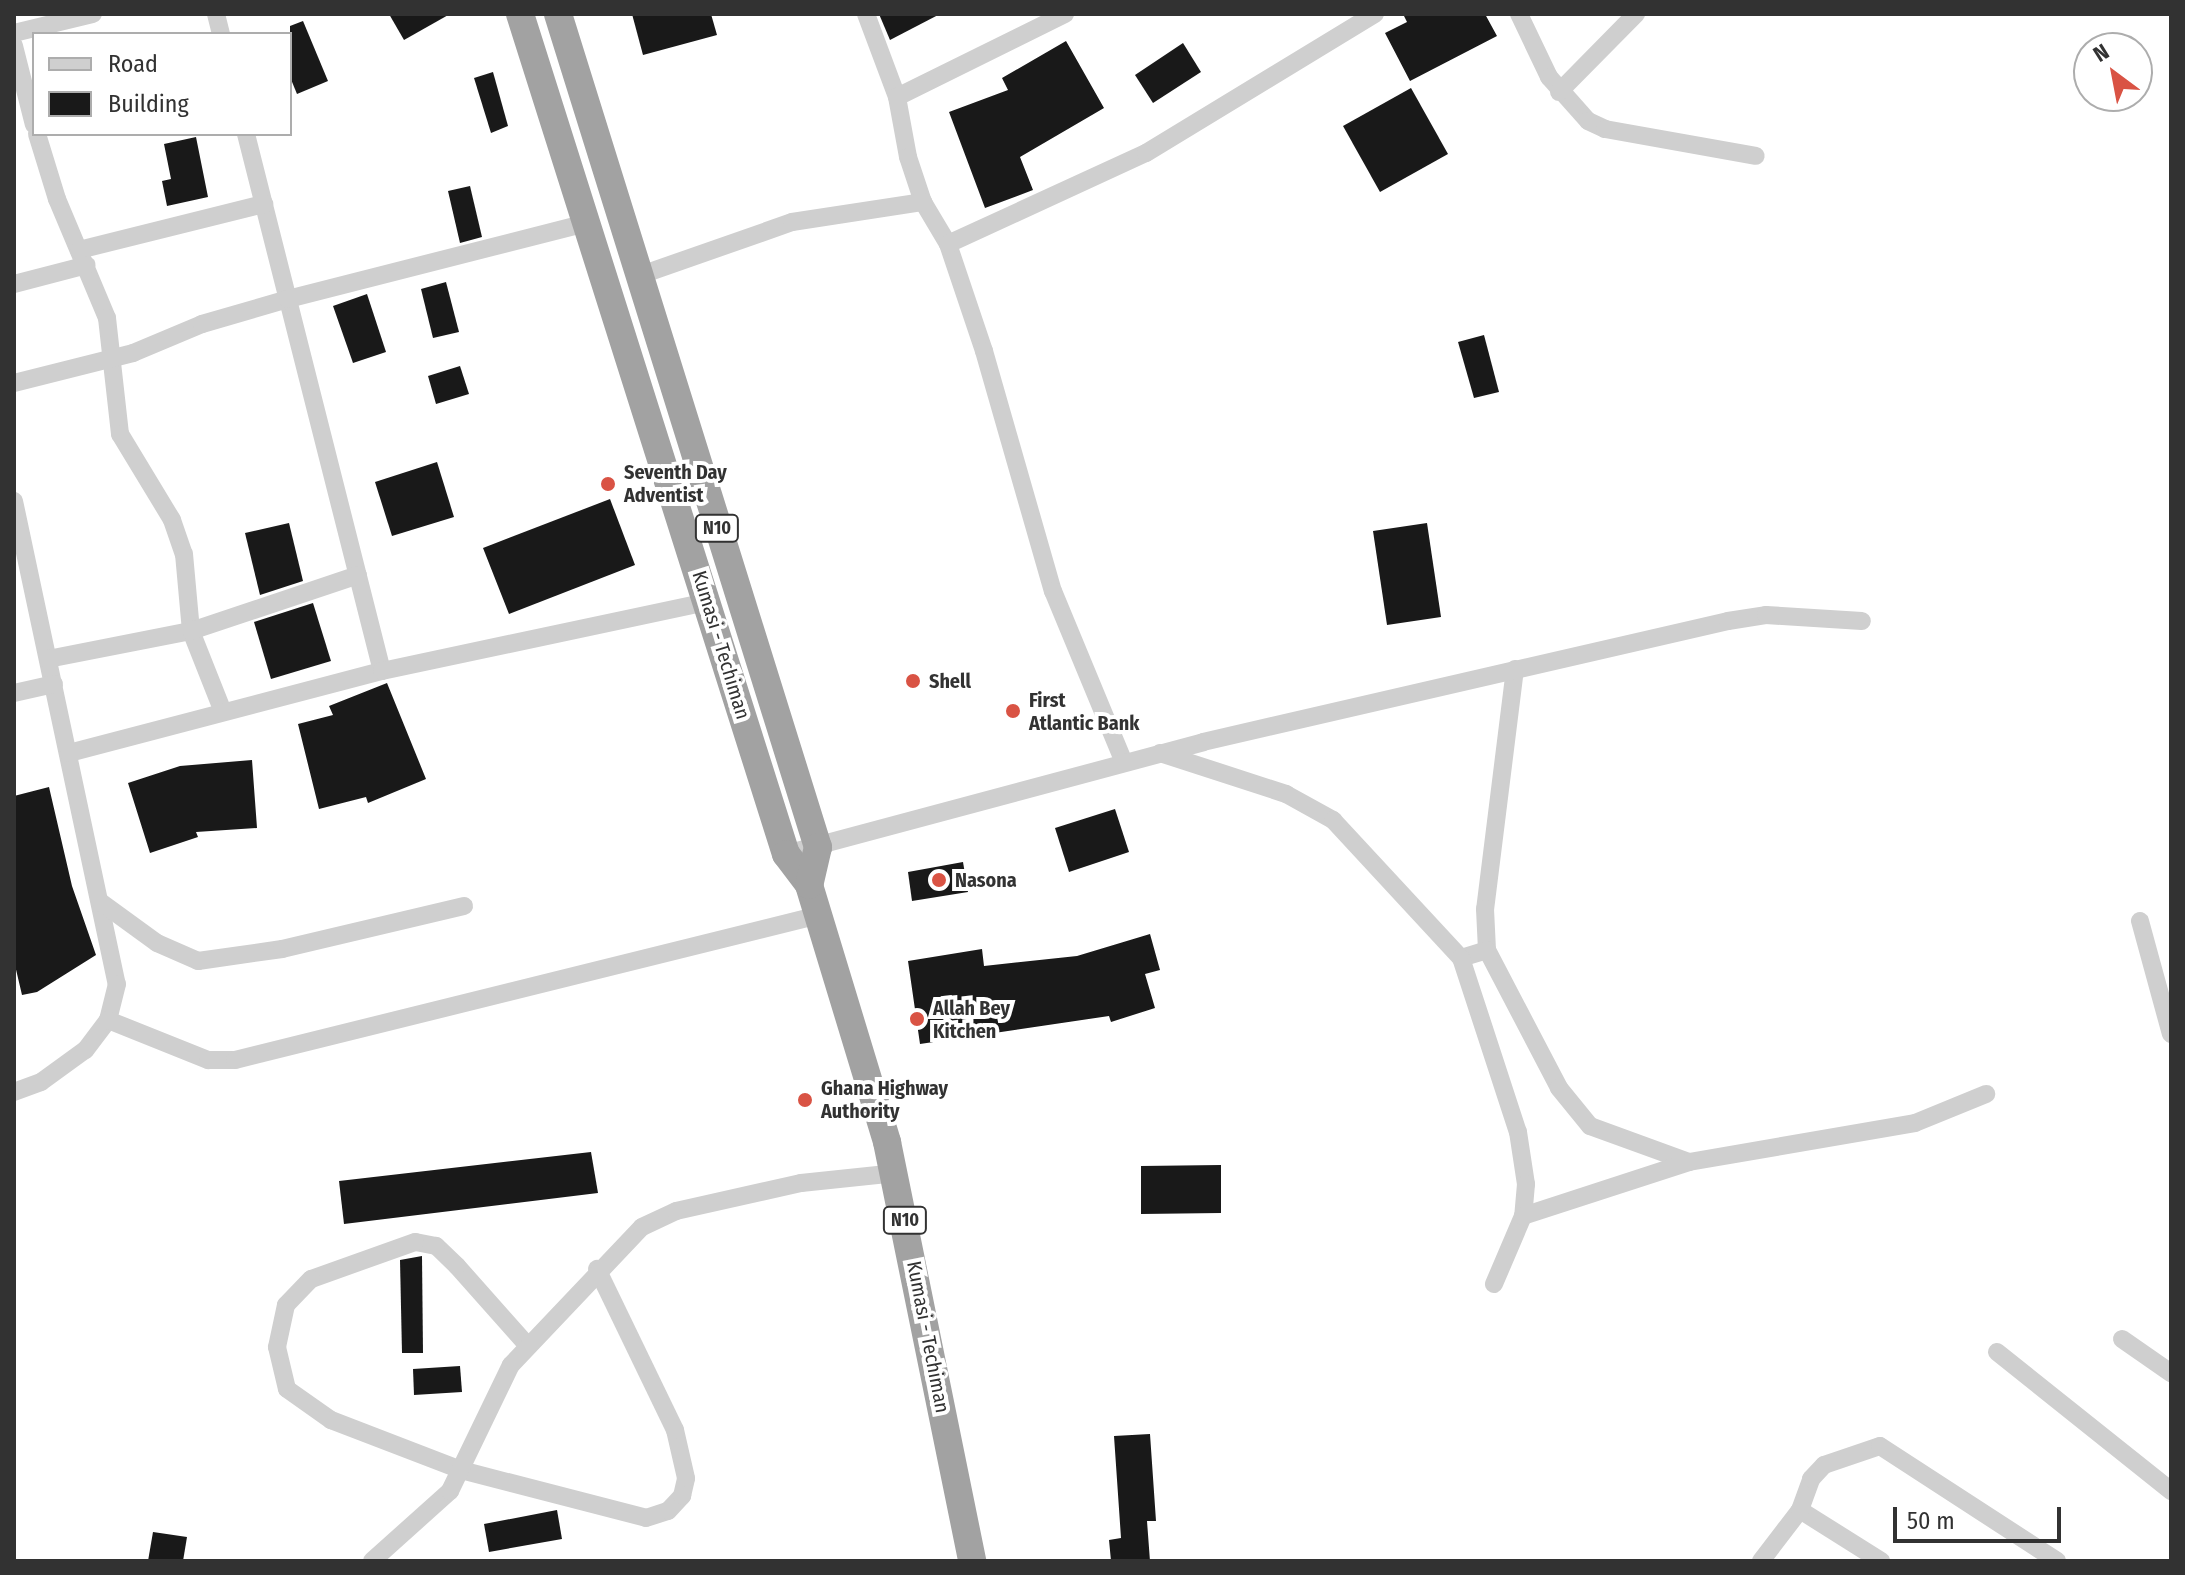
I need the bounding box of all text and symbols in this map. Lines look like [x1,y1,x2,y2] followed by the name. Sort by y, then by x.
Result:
[32,32,292,136] legend
[2073,32,2153,112] north arrow
[2088,38,2114,68] text: N
[108,50,158,78] text: Road
[108,90,189,118] text: Building
[624,460,727,507] place label: Seventh Day Adventist
[599,475,617,493] marker: Seventh Day Adventist
[693,514,741,542] road number: N10
[687,568,755,722] street label: Kumasi - Techiman
[929,669,971,693] place label: Shell
[904,672,922,690] marker: Shell
[1029,688,1139,735] place label: First Atlantic Bank
[1004,702,1022,720] marker: First Atlantic Bank
[955,868,1017,892] place label: Nasona
[930,871,948,889] marker: Nasona
[933,996,1010,1043] place label: Allah Bey Kitchen
[908,1010,926,1028] marker: Allah Bey Kitchen
[821,1076,948,1123] place label: Ghana Highway Authority
[796,1091,814,1109] marker: Ghana Highway Authority
[881,1206,929,1234] road number: N10
[902,1259,954,1415] street label: Kumasi - Techiman
[1897,1491,2065,1541] scale bar
[1907,1507,1955,1535] text: 50 m

